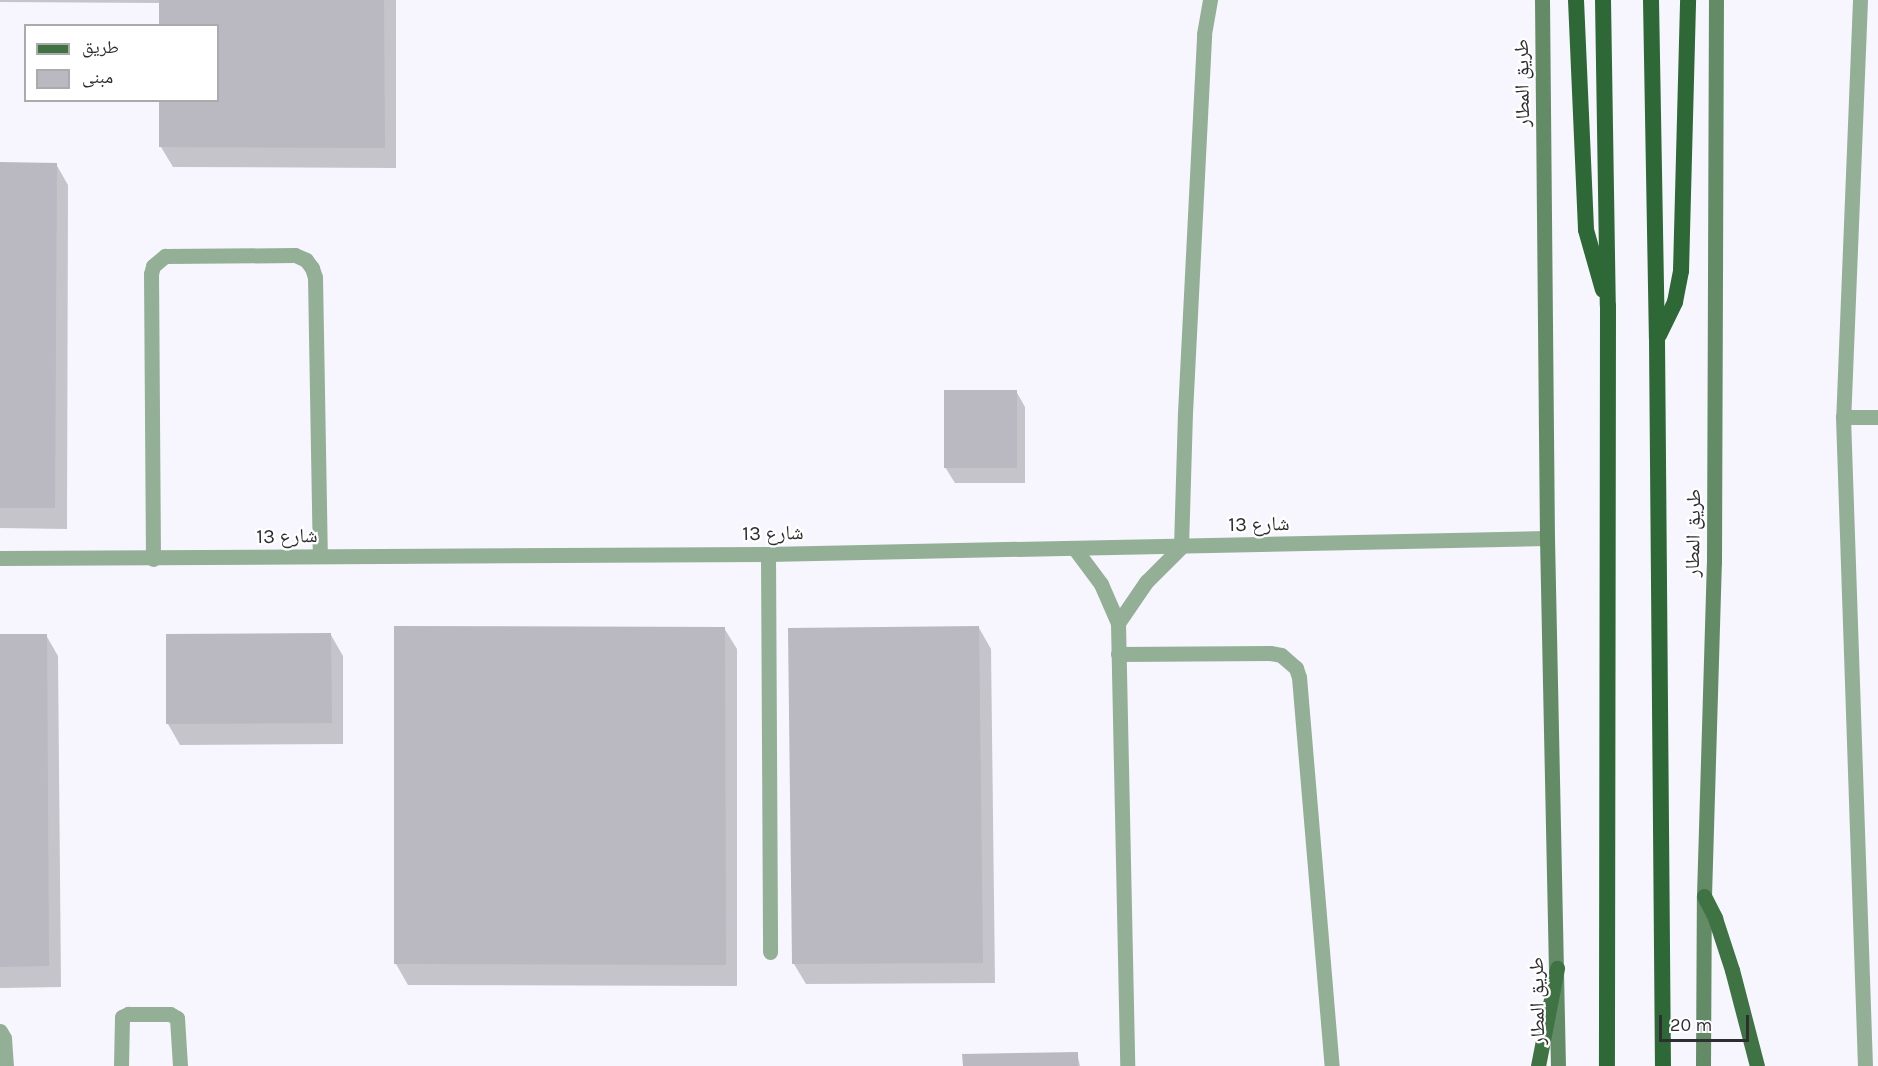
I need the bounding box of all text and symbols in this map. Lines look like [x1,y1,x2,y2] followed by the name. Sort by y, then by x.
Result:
[24,24,219,102] legend
[82,36,119,58] text: طريق
[1509,39,1535,127] street label: طريق المطار
[82,66,113,88] text: مبنى
[1680,489,1706,577] street label: طريق المطار
[1228,511,1290,537] street label: شارع 13
[742,520,804,546] street label: شارع 13
[256,523,318,549] street label: شارع 13
[1524,957,1550,1045] street label: طريق المطار
[1662,1003,1752,1041] scale bar
[1670,1014,1712,1036] text: 20 m

